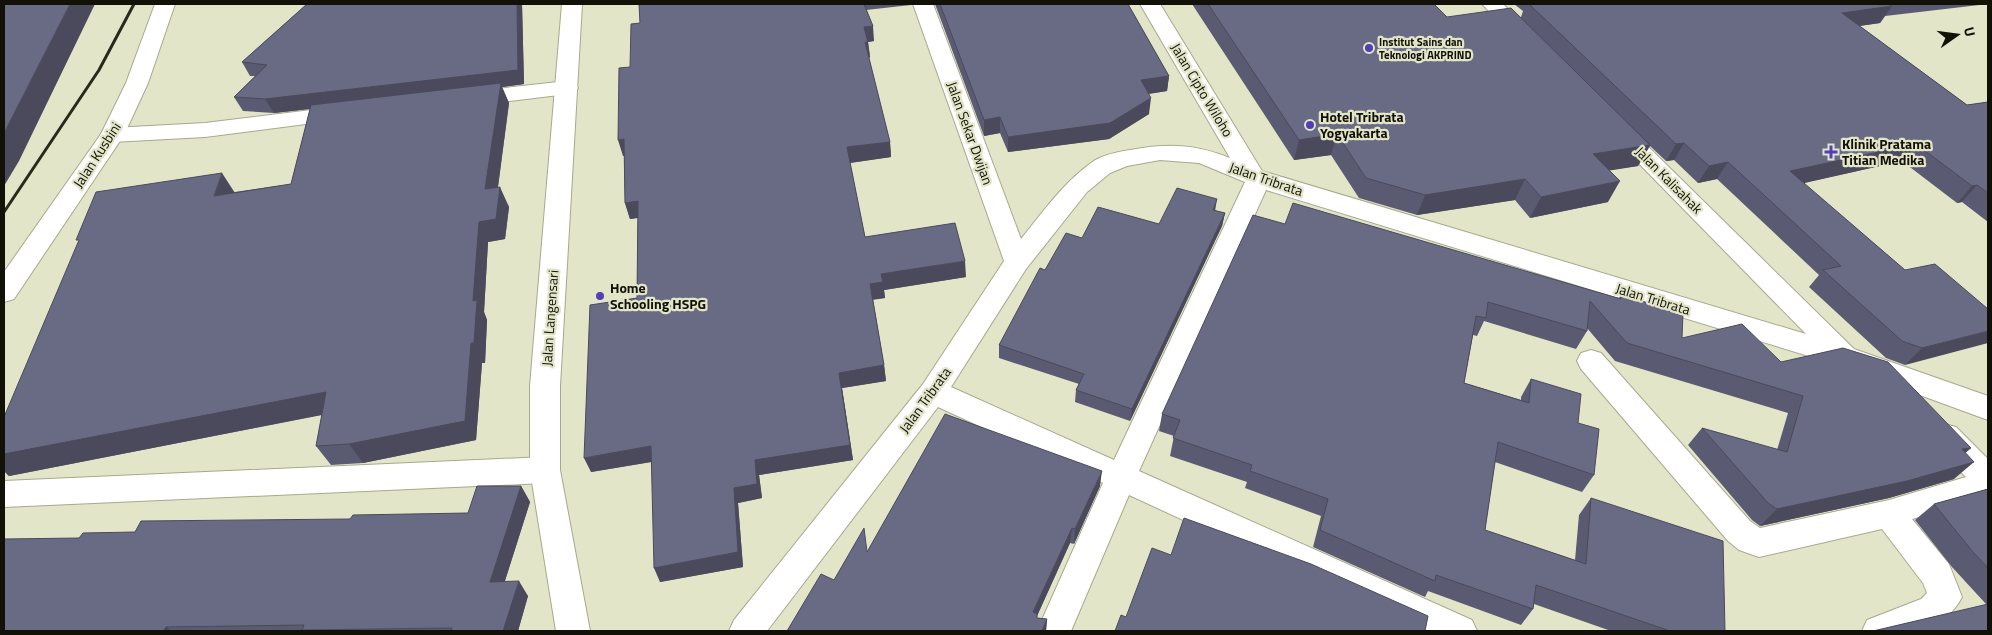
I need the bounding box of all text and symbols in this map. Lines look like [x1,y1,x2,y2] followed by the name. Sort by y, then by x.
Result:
[1932,10,1982,60] north arrow
[1959,25,1981,39] text: U
[1379,34,1471,63] place label: Institut Sains dan Teknologi AKPRIND
[1166,39,1239,141] street label: Jalan Cipto Wiloho
[1363,42,1375,54] marker: Institut Sains dan Teknologi AKPRIND
[942,78,999,187] street label: Jalan Sekar Dwijan
[1320,106,1404,143] place label: Hotel Tribrata Yogyakarta
[67,118,126,192] street label: Jalan Kusbini
[1304,119,1316,131] marker: Hotel Tribrata Yogyakarta
[1842,133,1931,170] place label: Klinik Pratama Titian Medika
[1631,141,1708,218] street label: Jalan Kalisahak
[1824,145,1838,159] marker: Klinik Pratama Titian Medika
[1226,156,1306,201] street label: Jalan Tribrata
[536,269,563,367] street label: Jalan Langensari
[610,277,706,314] place label: Home Schooling HSPG
[1613,277,1693,320] street label: Jalan Tribrata
[594,290,606,302] marker: Home Schooling HSPG
[893,362,956,437] street label: Jalan Tribrata

